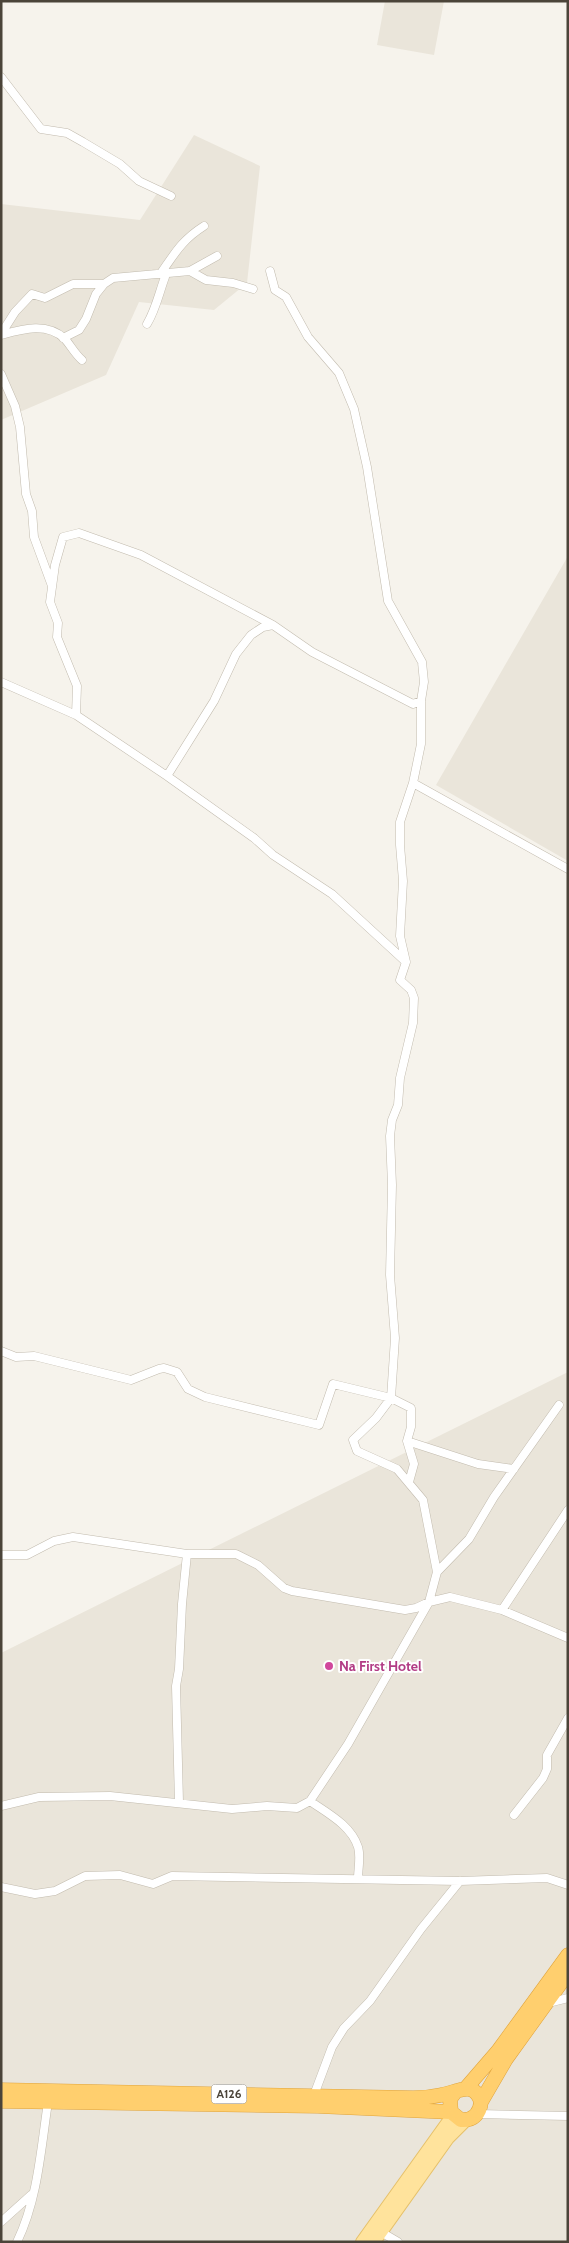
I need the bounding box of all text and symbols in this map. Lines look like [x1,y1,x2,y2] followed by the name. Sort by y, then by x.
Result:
[339,1657,422,1675] place label: Na First Hotel
[323,1660,335,1672] marker: Na First Hotel
[212,2084,246,2104] road number: A126

